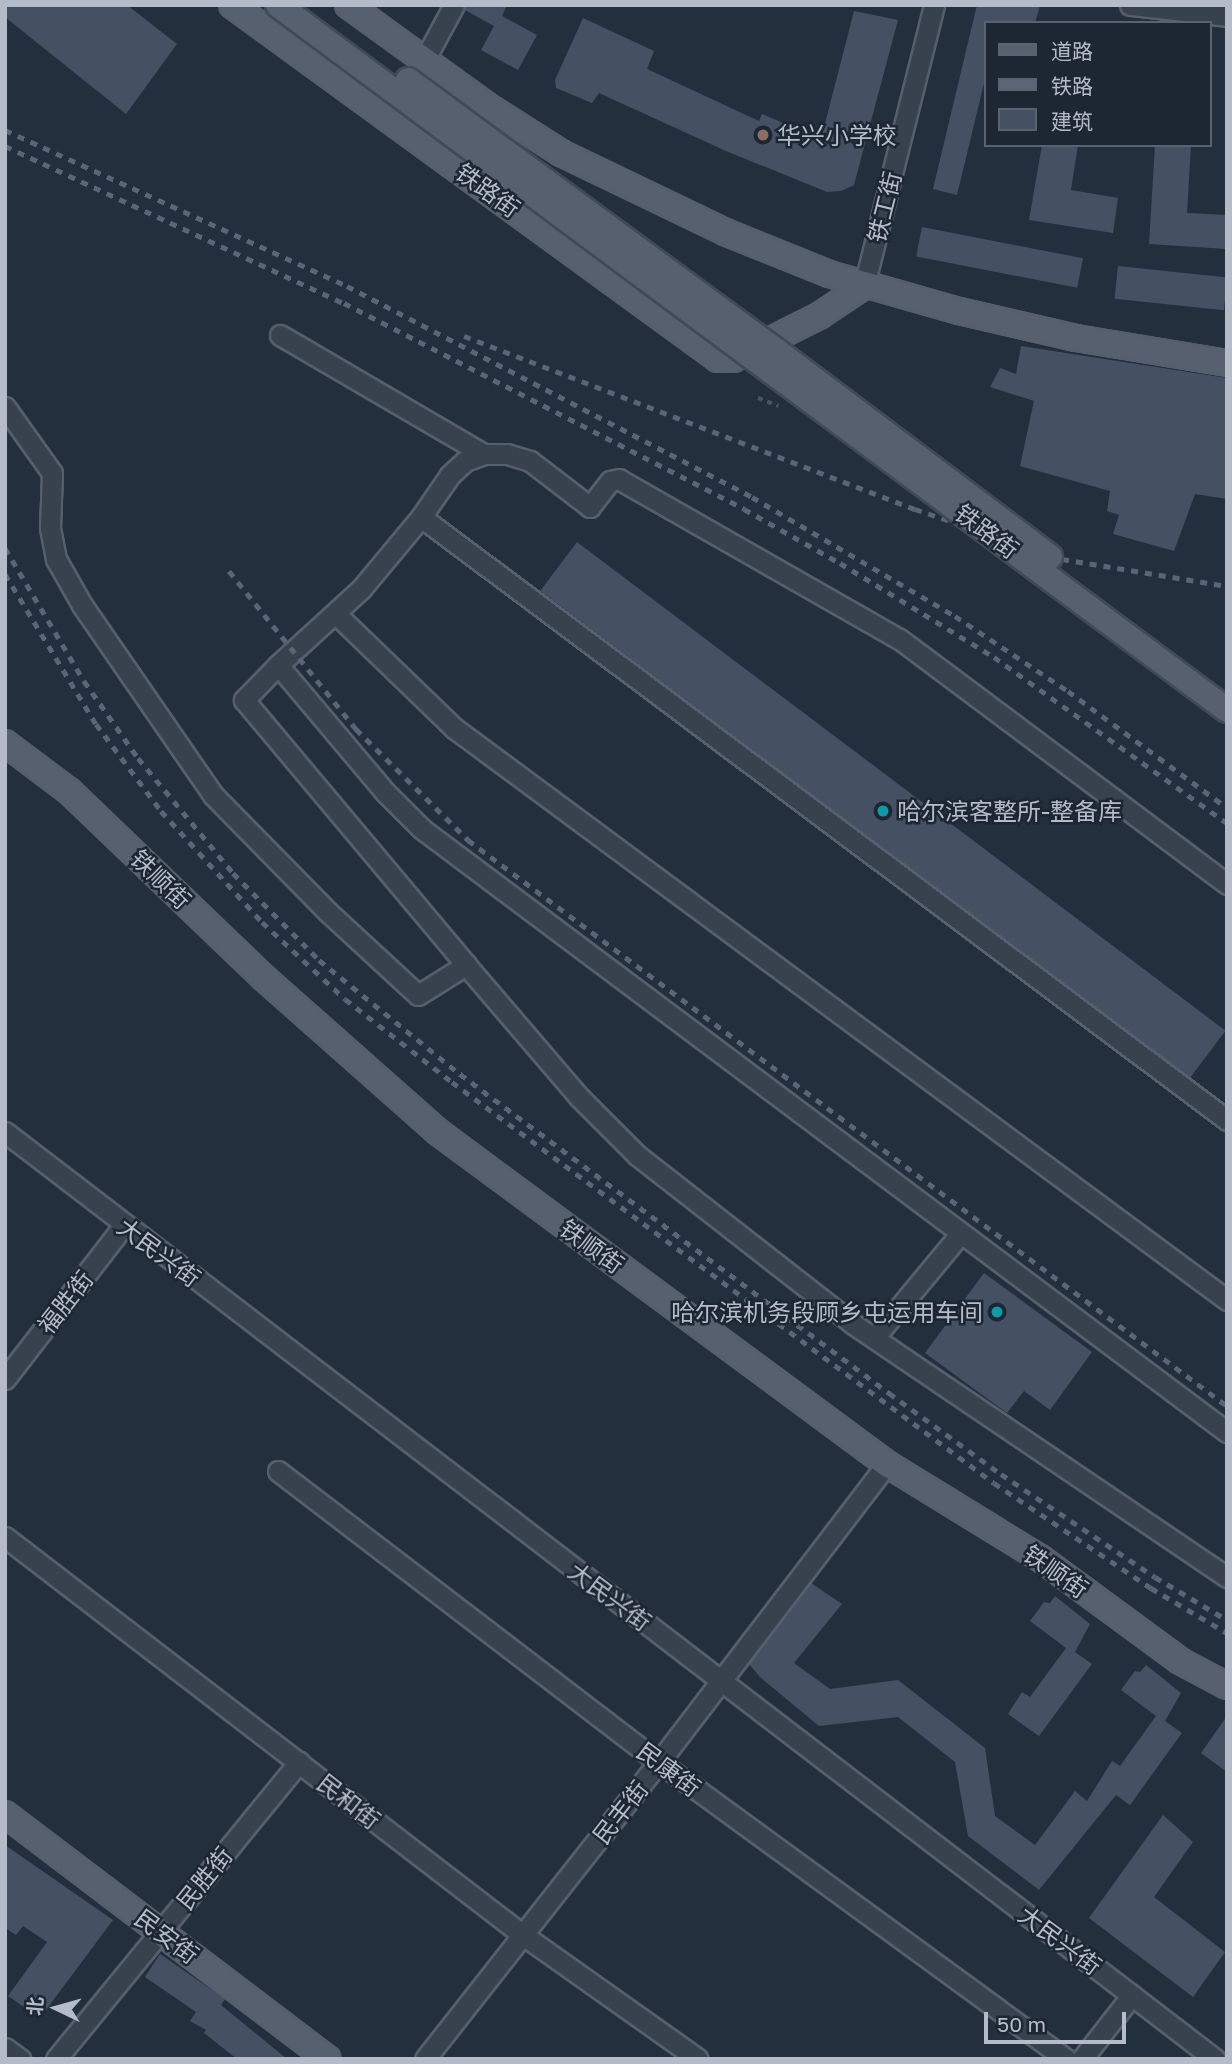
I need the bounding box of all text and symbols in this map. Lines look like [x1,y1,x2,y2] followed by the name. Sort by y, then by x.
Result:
[984,21,1211,147] legend
[1051,38,1093,64] text: 道路
[1051,73,1093,99] text: 铁路
[1051,108,1093,134] text: 建筑
[777,121,897,149] place label: 华兴小学校
[755,127,771,143] marker: 华兴小学校
[450,157,526,223] street label: 铁路街
[861,169,907,245] street label: 铁工街
[950,498,1024,564] street label: 铁路街
[897,797,1122,825] place label: 哈尔滨客整所-整备库
[875,803,891,819] marker: 哈尔滨客整所-整备库
[125,844,197,914] street label: 铁顺街
[112,1212,206,1292] street label: 大民兴街
[554,1213,630,1279] street label: 铁顺街
[31,1265,99,1339] street label: 福胜街
[671,1298,983,1326] place label: 哈尔滨机务段顾乡屯运用车间
[989,1304,1005,1320] marker: 哈尔滨机务段顾乡屯运用车间
[1018,1539,1094,1603] street label: 铁顺街
[563,1556,657,1636] street label: 大民兴街
[632,1736,706,1802] street label: 民康街
[312,1767,386,1835] street label: 民和街
[586,1775,654,1849] street label: 民丰街
[170,1841,238,1915] street label: 民胜街
[1013,1900,1107,1980] street label: 大民兴街
[130,1903,204,1969] street label: 民安街
[21,1973,91,2043] north arrow
[22,1996,47,2017] text: 北
[987,1997,1129,2041] scale bar
[997,2011,1046,2037] text: 50 m

